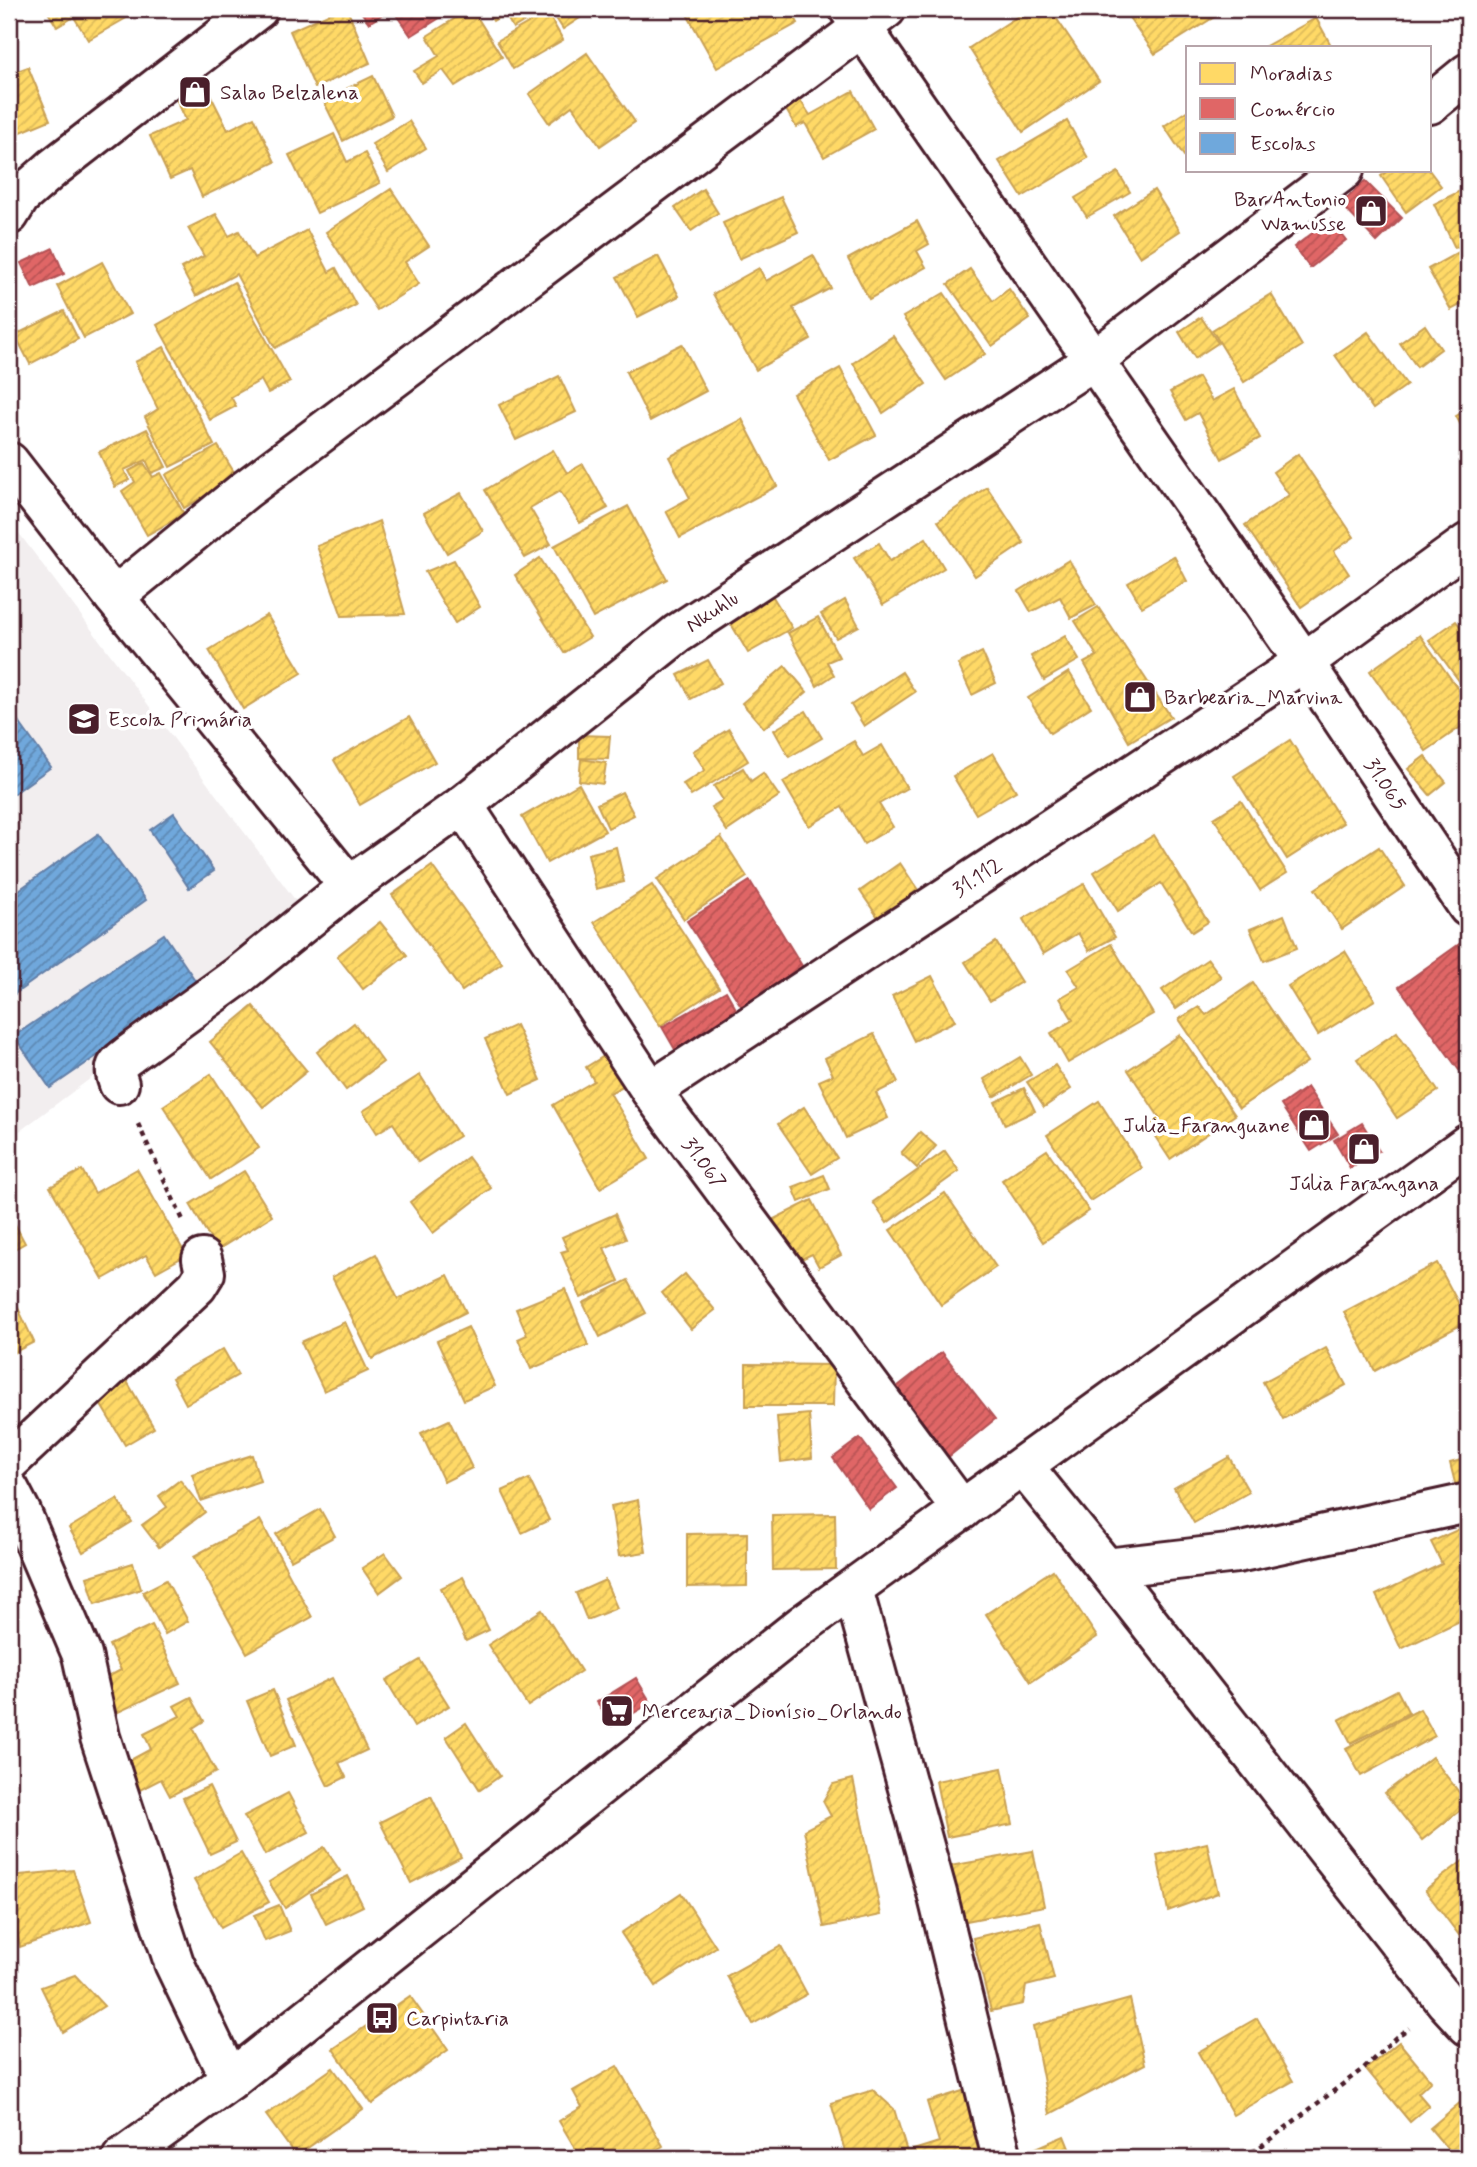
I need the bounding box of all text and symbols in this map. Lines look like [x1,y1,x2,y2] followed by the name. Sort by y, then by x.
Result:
[1186,46,1432,172] legend
[1250,60,1333,88] text: Moradias
[176,73,214,111] shop icon: Salao Belzalena
[220,79,359,107] place label: Salao Belzalena
[1250,96,1335,124] text: Comércio
[1250,130,1316,158] text: Escolas
[1234,186,1346,238] place label: Bar Antonio Wamusse
[1352,192,1390,230] shop icon: Bar Antonio Wamusse
[680,584,744,640] street label: Nkuhlu
[1121,678,1159,716] shop icon: Barbearia_Marvina
[1164,684,1343,712] place label: Barbearia_Marvina
[65,700,103,738] school or university icon: Escola Primária
[108,706,252,734] place label: Escola Primária
[1357,753,1413,817] street label: 31.065
[947,851,1008,904] street label: 31.112
[1295,1106,1333,1144] shop icon: Julia_Faranguane
[1122,1112,1290,1140] place label: Julia_Faranguane
[1345,1130,1383,1168] shop icon: Júlia Farangana
[675,1132,732,1195] street label: 31.067
[1289,1170,1439,1198] place label: Júlia Farangana
[598,1692,636,1730] supermarket icon: Mercearia_Dionísio_Orlando
[642,1698,902,1726] place label: Mercearia_Dionísio_Orlando
[363,1999,401,2037] bus stop icon: Carpintaria
[406,2005,509,2033] place label: Carpintaria

